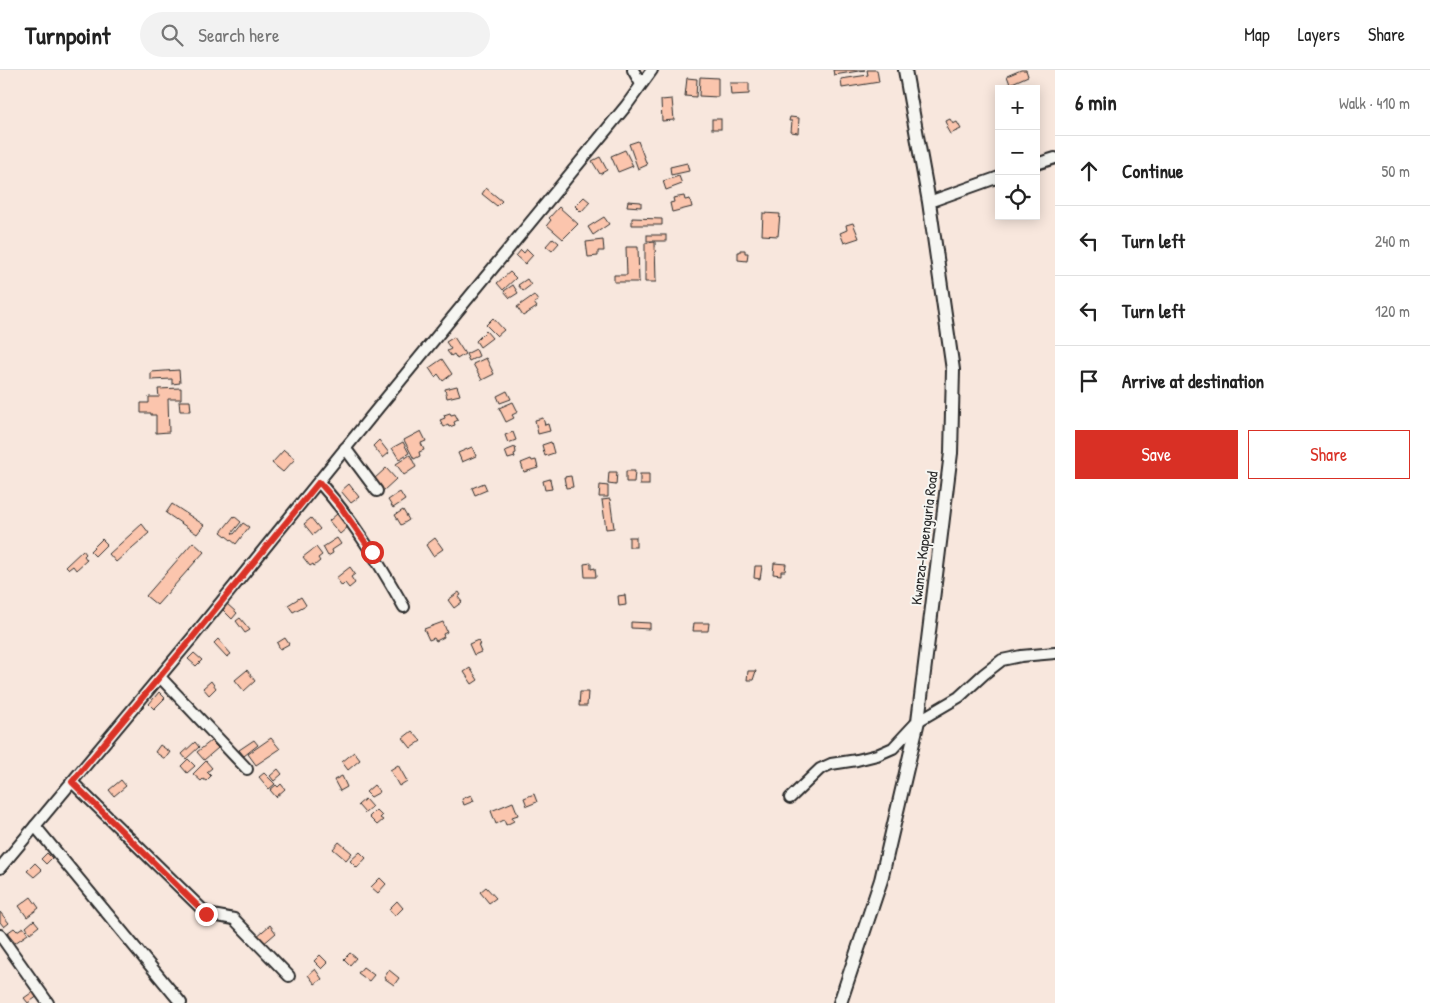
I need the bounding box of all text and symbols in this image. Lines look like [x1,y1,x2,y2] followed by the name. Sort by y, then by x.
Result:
[140,12,490,57] search box
[25,19,110,51] text: Turnpoint
[158,21,186,49] icon: search
[198,22,280,48] text: Search here
[1244,22,1270,47] text: Map
[1298,22,1340,47] text: Layers
[1368,22,1405,47] text: Share
[995,85,1040,220] map controls
[995,85,1040,130] button: +
[1075,88,1117,117] text: 6 min
[1339,92,1410,114] text: Walk · 410 m
[995,130,1040,175] button: −
[1075,157,1103,185] icon: ahead
[1122,158,1183,184] text: Continue
[1382,160,1410,182] text: 50 m
[995,175,1040,220] button: locate
[1075,227,1103,255] icon: left
[1122,228,1185,254] text: Turn left
[1375,230,1410,252] text: 240 m
[1075,297,1103,325] icon: left
[1122,298,1185,324] text: Turn left
[1375,300,1410,322] text: 120 m
[1075,367,1103,395] icon: arrive
[1122,368,1264,394] text: Arrive at destination
[1075,430,1238,479] button: Save
[1248,430,1410,479] button: Share
[905,470,943,606] street label: Kwanza-Kapenguria Road
[361,541,384,564] route start
[195,903,218,926] route end

